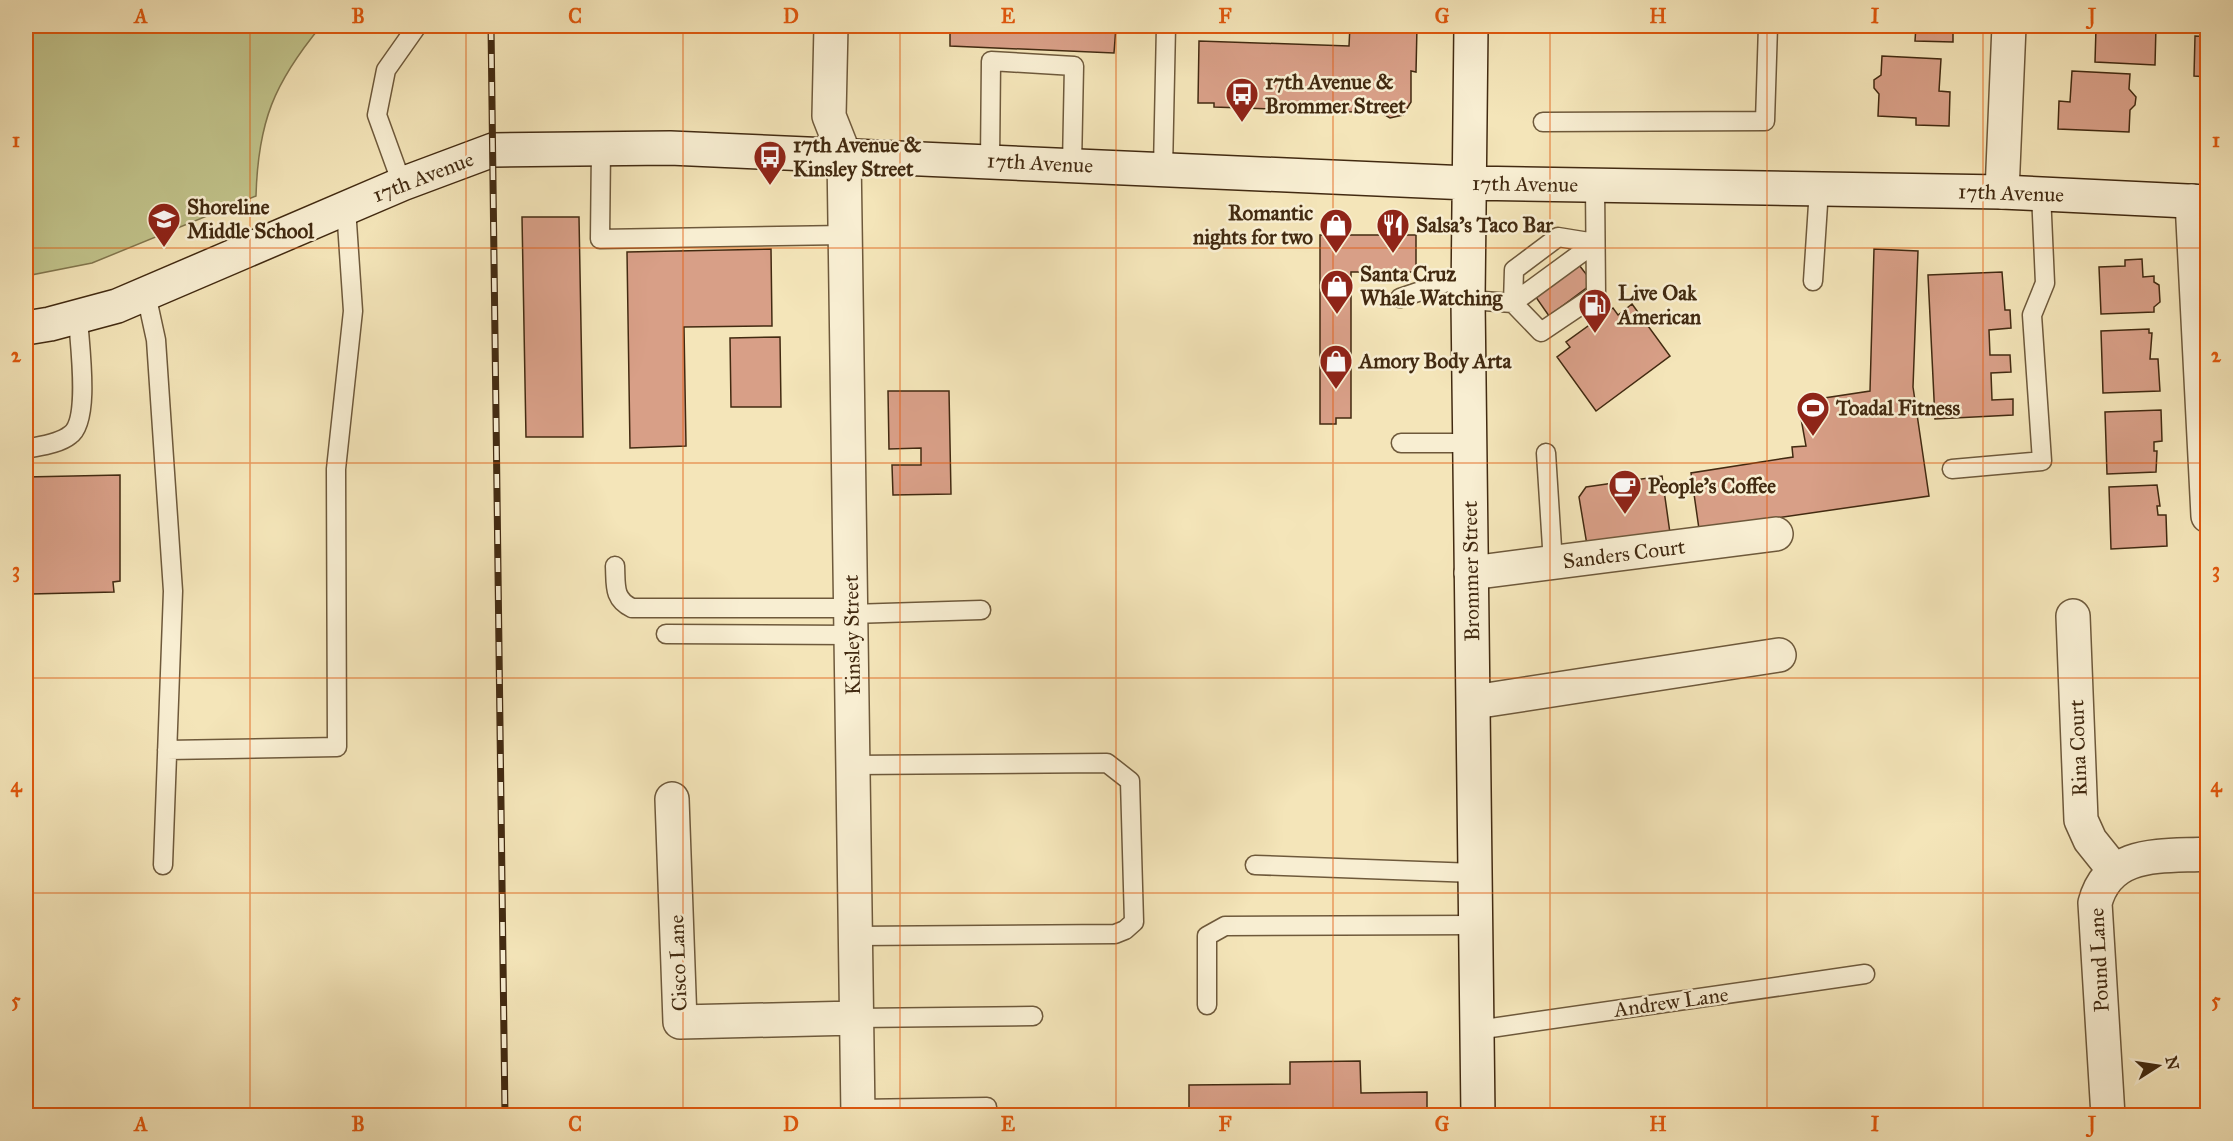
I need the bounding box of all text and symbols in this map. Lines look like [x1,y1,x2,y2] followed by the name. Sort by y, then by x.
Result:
[132,4,148,28] text: A
[351,4,365,28] text: B
[568,4,582,28] text: C
[783,4,799,28] text: D
[1001,4,1016,28] text: E
[1218,4,1232,28] text: F
[1435,4,1450,28] text: G
[1649,4,1667,28] text: H
[1871,4,1880,28] text: I
[2085,4,2097,30] text: J
[1265,69,1406,119] place label: 17th Avenue & Brommer Street
[1224,76,1260,123] bus stop icon: 17th Avenue & Brommer Street
[12,128,20,152] text: 1
[2212,128,2220,152] text: 1
[793,132,922,182] place label: 17th Avenue & Kinsley Street
[752,139,788,186] bus stop icon: 17th Avenue & Kinsley Street
[369,146,477,208] street label: 17th Avenue
[986,147,1094,179] street label: 17th Avenue
[1472,170,1579,198] street label: 17th Avenue
[1957,178,2065,208] street label: 17th Avenue
[187,194,315,244] place label: Shoreline Middle School
[1193,200,1313,250] place label: Romantic nights for two
[146,201,182,248] school or university icon: Shoreline Middle School
[1318,207,1354,254] shop icon: Romantic nights for two
[1375,207,1411,254] restaurant icon: Salsa's Taco Bar
[1416,212,1554,238] place label: Salsa's Taco Bar
[1360,261,1503,311] place label: Santa Cruz Whale Watching
[1319,268,1355,315] shop icon: Santa Cruz Whale Watching
[1616,280,1702,330] place label: Live Oak American
[1577,287,1613,334] fuel station icon: Live Oak American
[11,343,22,367] text: 2
[1318,343,1354,390] shop icon: Amory Body Arta
[2211,343,2222,367] text: 2
[1357,348,1512,374] place label: Amory Body Arta
[1795,390,1831,437] sports icon: Toadal Fitness
[1835,395,1960,421] place label: Toadal Fitness
[1607,468,1643,515] cafe icon: People's Coffee
[1648,473,1776,499] place label: People's Coffee
[1457,500,1485,642] street label: Brommer Street
[1561,534,1687,574] street label: Sanders Court
[12,558,20,583] text: 3
[2212,558,2220,583] text: 3
[838,574,866,695] street label: Kinsley Street
[2063,699,2093,797] street label: Rina Court
[10,773,22,798] text: 4
[2210,773,2222,798] text: 4
[2083,907,2115,1013] street label: Pound Lane
[663,914,693,1012] street label: Cisco Lane
[1611,981,1730,1023] street label: Andrew Lane
[11,988,21,1012] text: 5
[2211,988,2221,1012] text: 5
[2128,1036,2188,1096] north arrow
[2161,1054,2183,1072] text: N
[132,1112,148,1136] text: A
[351,1112,365,1136] text: B
[568,1112,582,1136] text: C
[783,1112,799,1136] text: D
[1001,1112,1016,1136] text: E
[1218,1112,1232,1136] text: F
[1435,1112,1450,1136] text: G
[1649,1112,1667,1136] text: H
[1871,1112,1880,1136] text: I
[2085,1112,2097,1138] text: J

